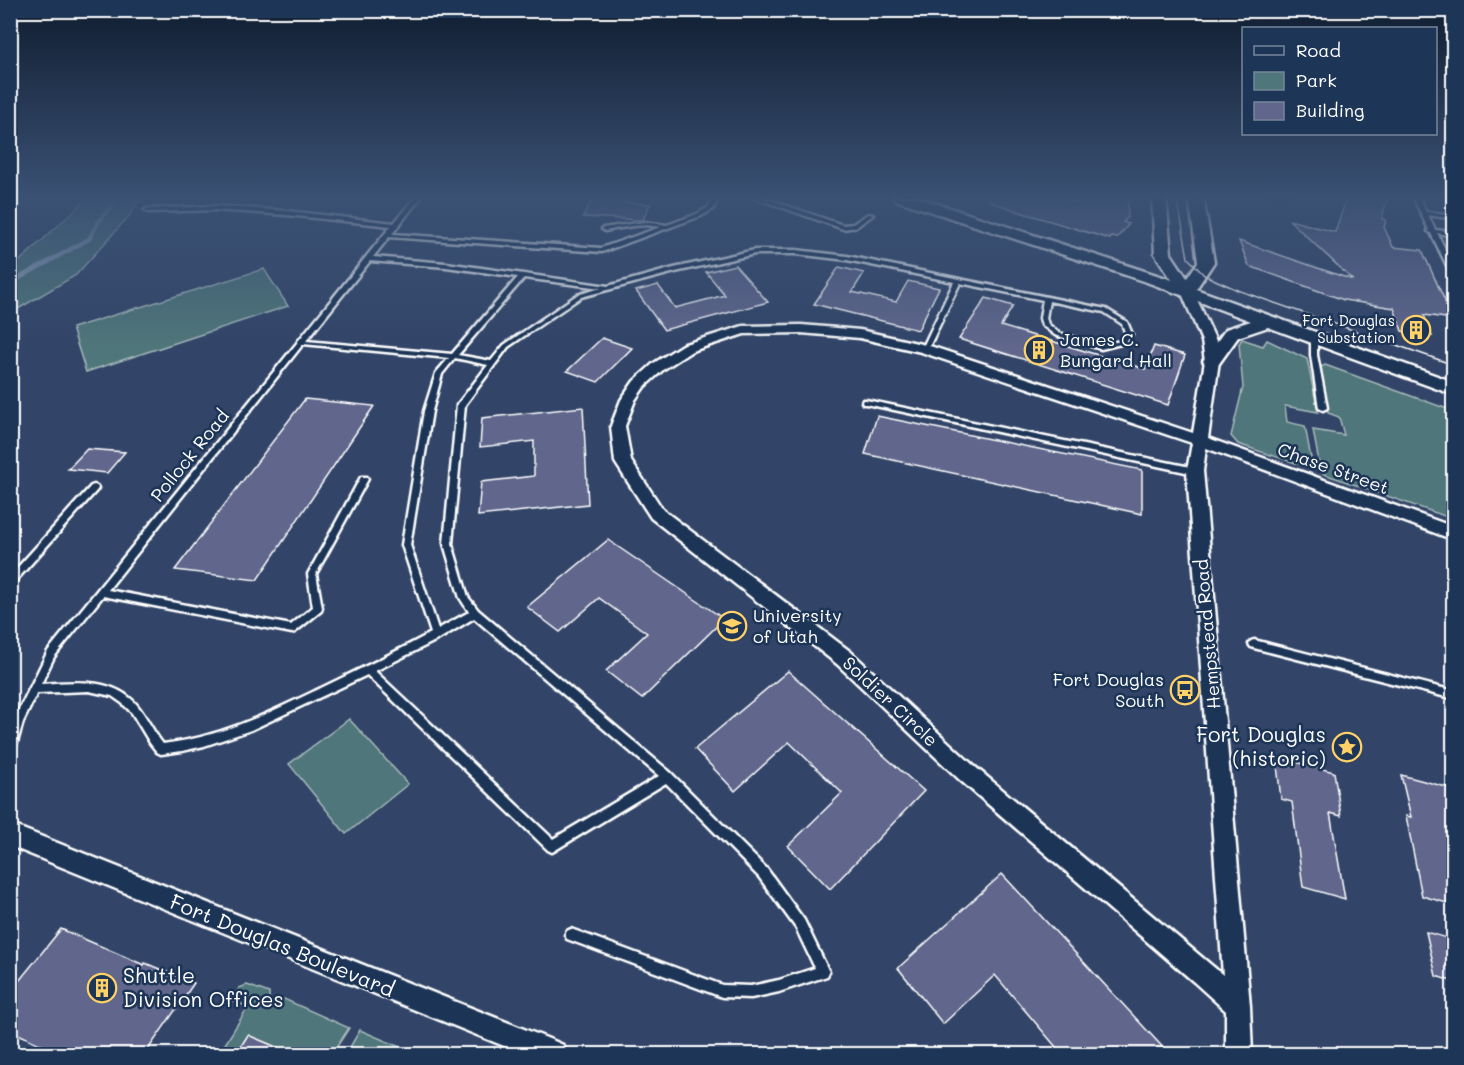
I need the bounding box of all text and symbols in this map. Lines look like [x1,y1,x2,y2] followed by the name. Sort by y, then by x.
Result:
[1242,27,1437,135] legend
[1296,38,1341,62] text: Road
[1296,68,1337,92] text: Park
[1296,98,1364,122] text: Building
[1302,310,1395,347] place label: Fort Douglas Substation
[1400,314,1432,346] building icon: Fort Douglas Substation
[1060,327,1172,372] place label: James C. Bungard Hall
[1023,334,1055,366] building icon: James C. Bungard Hall
[145,404,234,506] street label: Pollock Road
[1274,437,1392,499] street label: Chase Street
[1188,558,1226,710] street label: Hempstead Road
[753,603,842,648] place label: University of Utah
[716,610,748,642] school or university icon: University of Utah
[838,651,943,752] street label: Soldier Circle
[1053,667,1164,712] place label: Fort Douglas South
[1169,674,1201,706] bus stop icon: Fort Douglas South
[1196,720,1326,771] place label: Fort Douglas (historic)
[1331,731,1363,763] place icon: Fort Douglas (historic)
[166,887,399,1002] street label: Fort Douglas Boulevard
[123,961,284,1012] place label: Shuttle Division Offices
[86,972,118,1004] building icon: Shuttle Division Offices

